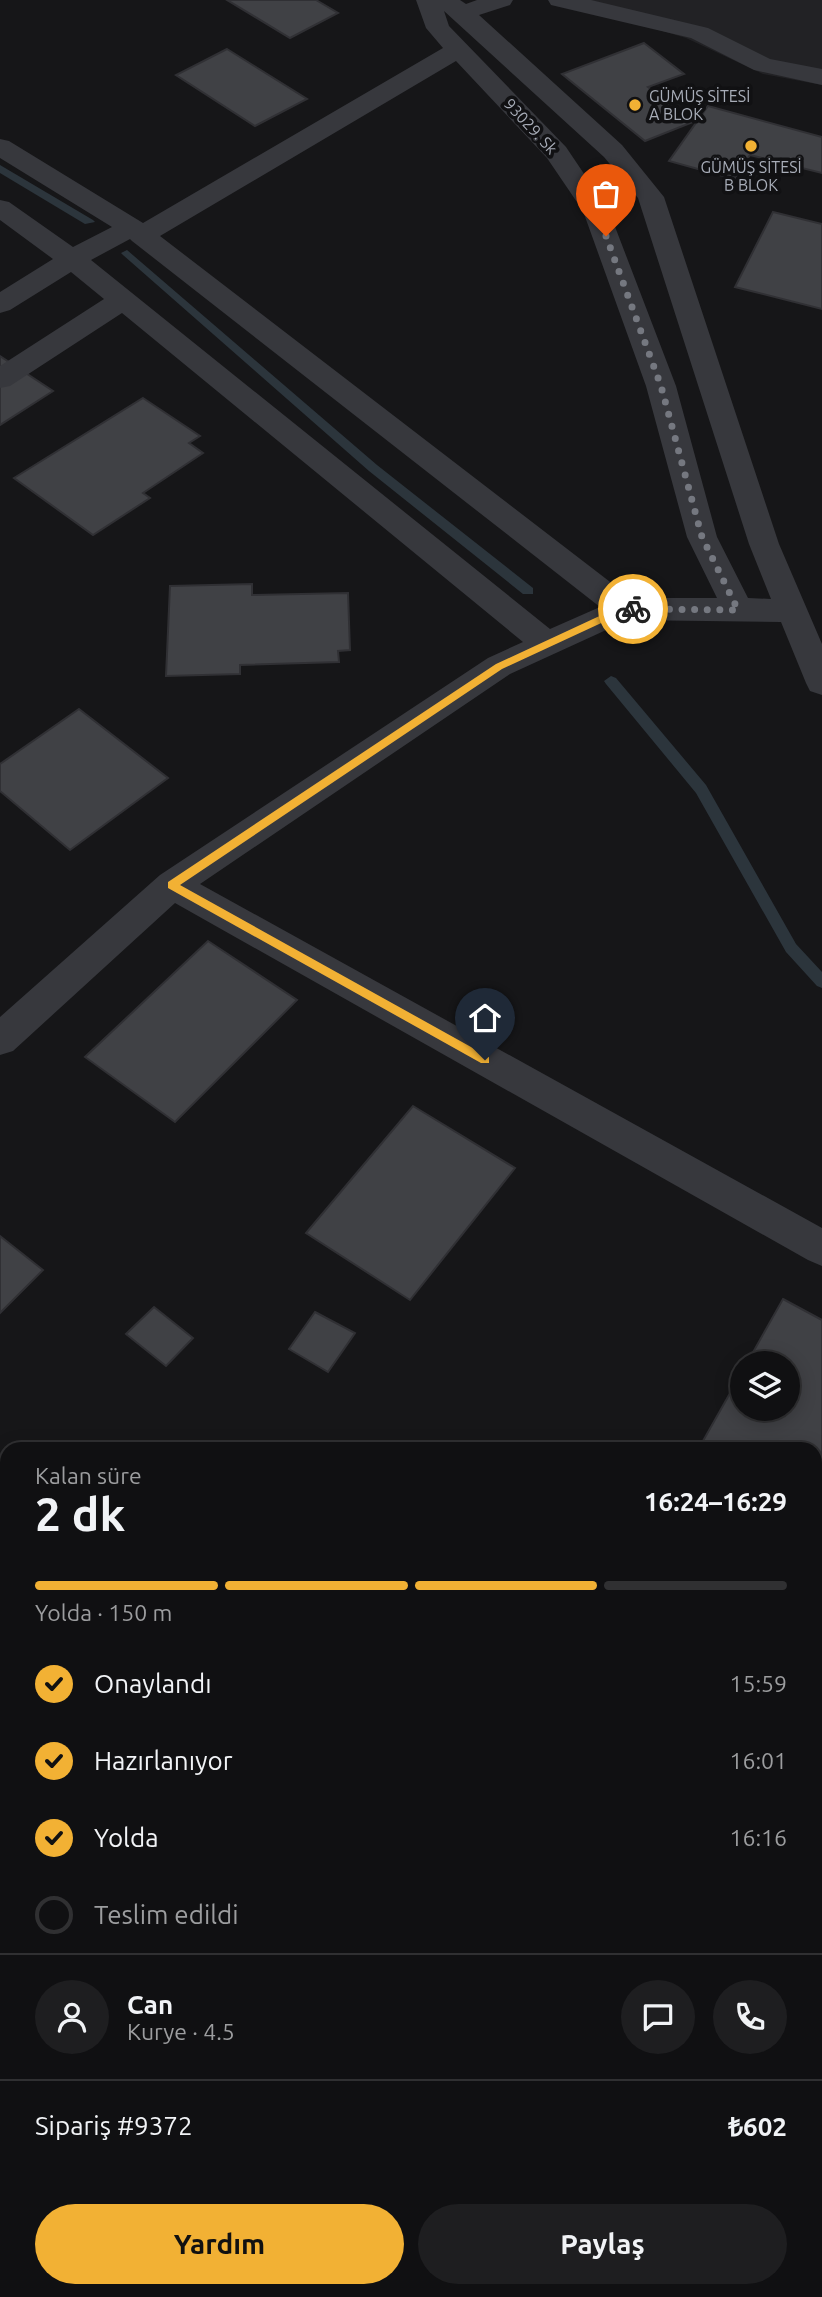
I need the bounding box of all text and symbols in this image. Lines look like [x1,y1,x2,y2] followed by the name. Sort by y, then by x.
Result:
[649,87,750,123] place label: GÜMÜŞ SİTESİ A BLOK
[501,95,561,157] street label: 93029. Sk
[627,97,643,113] marker: GÜMÜŞ SİTESİ A BLOK
[743,138,759,154] marker: GÜMÜŞ SİTESİ B BLOK
[700,158,802,194] place label: GÜMÜŞ SİTESİ B BLOK
[576,164,636,236] pin
[587,175,625,213] icon: bag
[598,574,668,644] courier
[614,590,652,628] icon: bike
[455,988,515,1060] pin
[466,999,504,1037] icon: home
[730,1351,800,1421] map controls
[730,1351,800,1421] button: layers
[35,1463,142,1488] text: Kalan süre
[644,1487,787,1516] text: 16:24–16:29
[35,1488,125,1540] text: 2 dk
[35,1600,172,1625] text: Yolda · 150 m
[35,1665,73,1703] icon: check
[94,1669,212,1698] text: Onaylandı
[729,1671,787,1696] text: 15:59
[35,1742,73,1780] icon: check
[94,1746,233,1775] text: Hazırlanıyor
[729,1748,787,1773] text: 16:01
[35,1819,73,1857] icon: check
[94,1823,159,1852] text: Yolda
[729,1825,787,1850] text: 16:16
[94,1900,239,1929] text: Teslim edildi
[35,1980,109,2054] button: person
[621,1980,695,2054] button: chat
[713,1980,787,2054] button: phone
[127,1990,173,2019] text: Can
[127,2019,235,2044] text: Kurye · 4.5
[35,2111,193,2140] text: Sipariş #9372
[728,2112,787,2141] text: ₺602
[35,2204,404,2284] button: Yardım
[418,2204,787,2284] button: Paylaş

